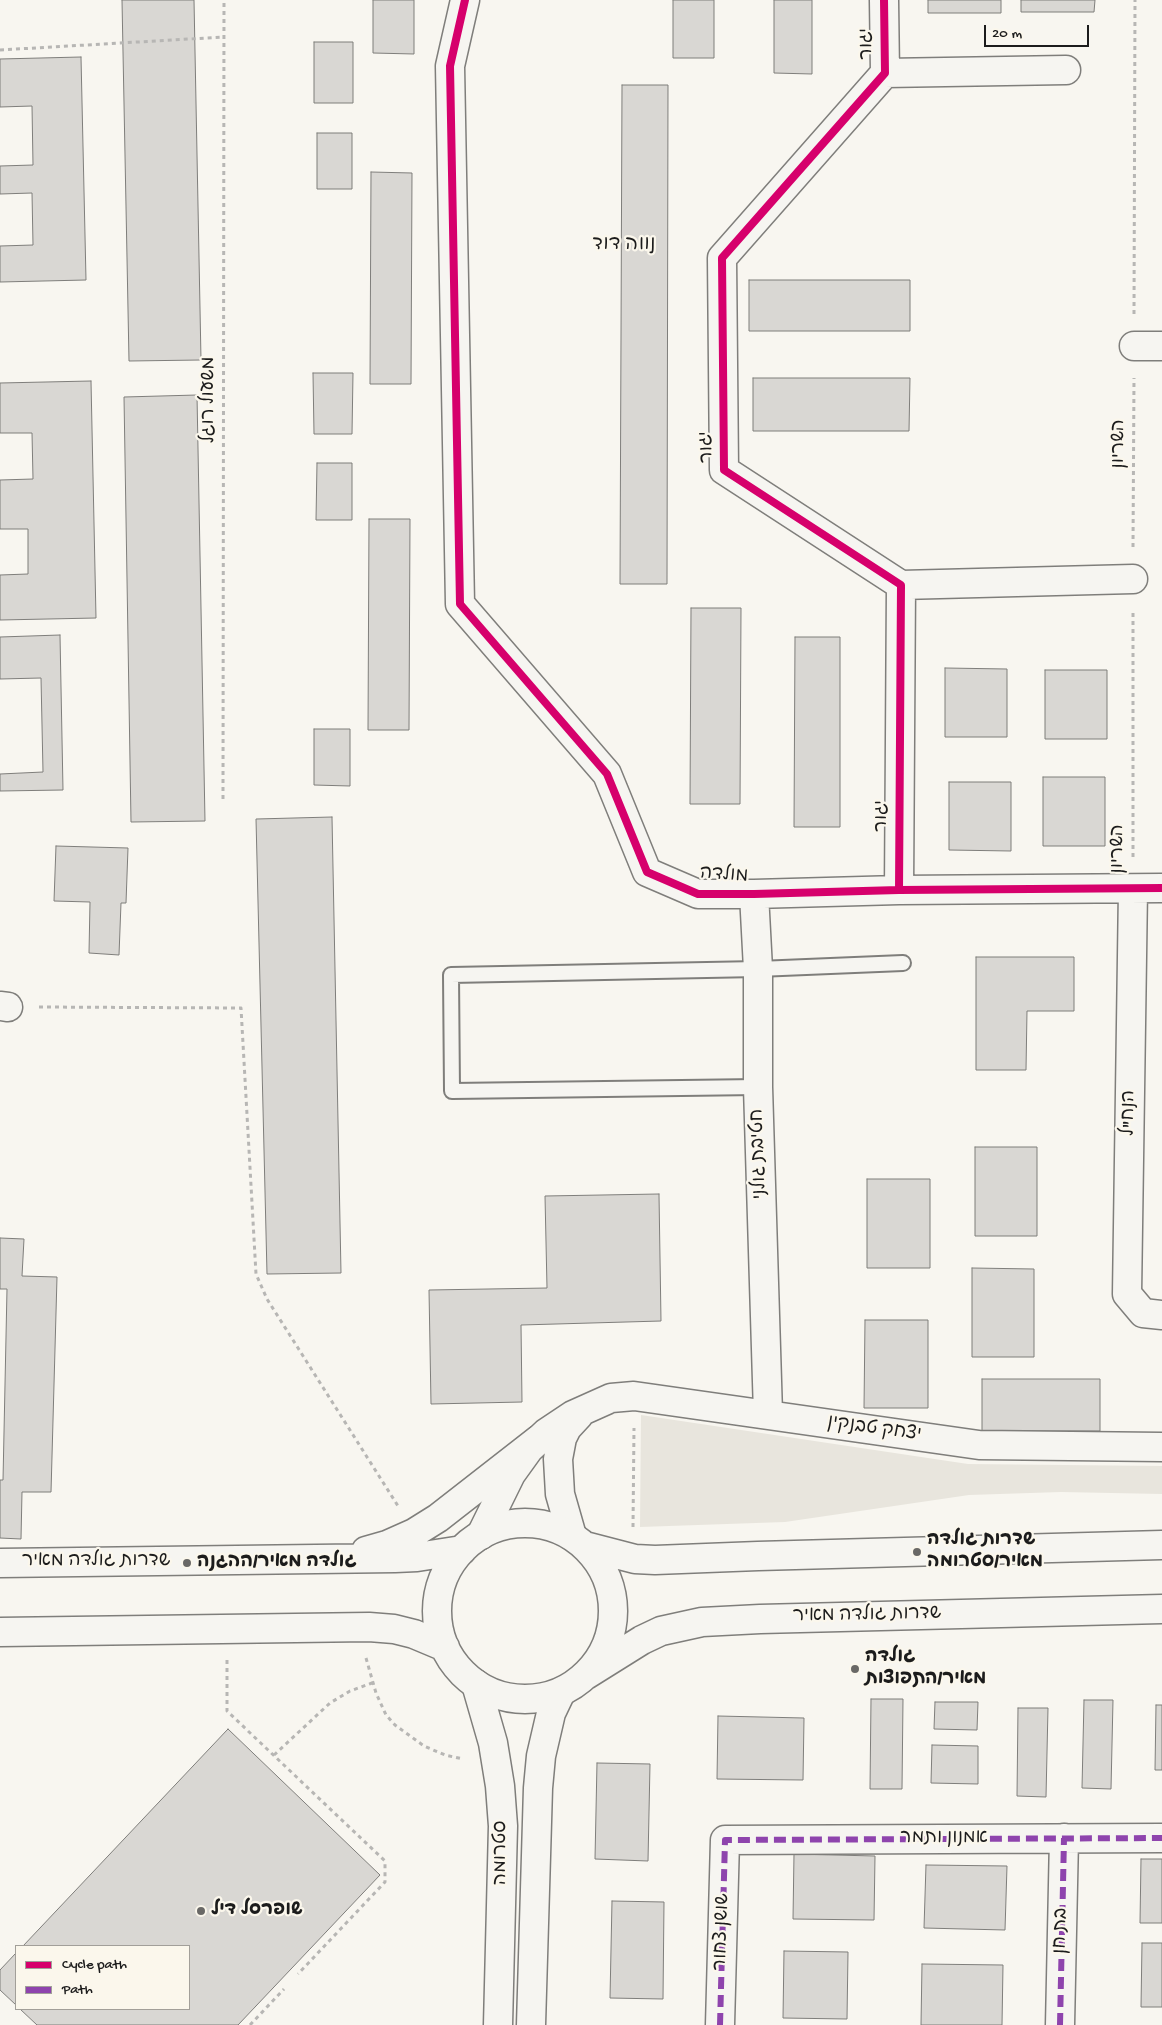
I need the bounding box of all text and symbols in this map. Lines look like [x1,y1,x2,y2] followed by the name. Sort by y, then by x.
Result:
[987,15,1092,47] scale bar
[992,25,1022,43] text: 20 m
[856,28,880,60] street label: יגור
[592,234,656,258] district label: נווה דוד
[199,357,221,443] street label: משעול רוגל
[1109,419,1131,469] street label: השריון
[696,431,720,463] street label: יגור
[872,800,894,832] street label: יגור
[1108,824,1130,874] street label: השריון
[699,863,749,889] street label: מולדה
[1118,1090,1142,1136] street label: הנח"ל
[747,1108,773,1200] street label: חטיבת גולני
[826,1412,922,1448] street label: יצחק טבנקין
[927,1530,1043,1574] place label: שדרות גולדה מאיר/סטרומה
[911,1546,923,1558] marker: שדרות גולדה מאיר/סטרומה
[22,1551,170,1573] street label: שדרות גולדה מאיר
[197,1552,357,1574] place label: גולדה מאיר/ההגנה
[181,1557,193,1569] marker: גולדה מאיר/ההגנה
[792,1603,942,1629] street label: שדרות גולדה מאיר
[865,1647,986,1691] place label: גולדה מאיר/התפוצות
[849,1663,861,1675] marker: גולדה מאיר/התפוצות
[491,1820,513,1886] street label: סטרומה
[900,1828,988,1850] street label: אמנון ותמר
[710,1893,736,1971] street label: שושן צחור
[211,1900,303,1922] place label: שופרסל דיל
[195,1905,207,1917] marker: שופרסל דיל
[1050,1908,1074,1954] street label: בת חן
[15,1945,190,2010] legend
[62,1956,127,1974] text: Cycle path
[62,1981,93,1999] text: Path

